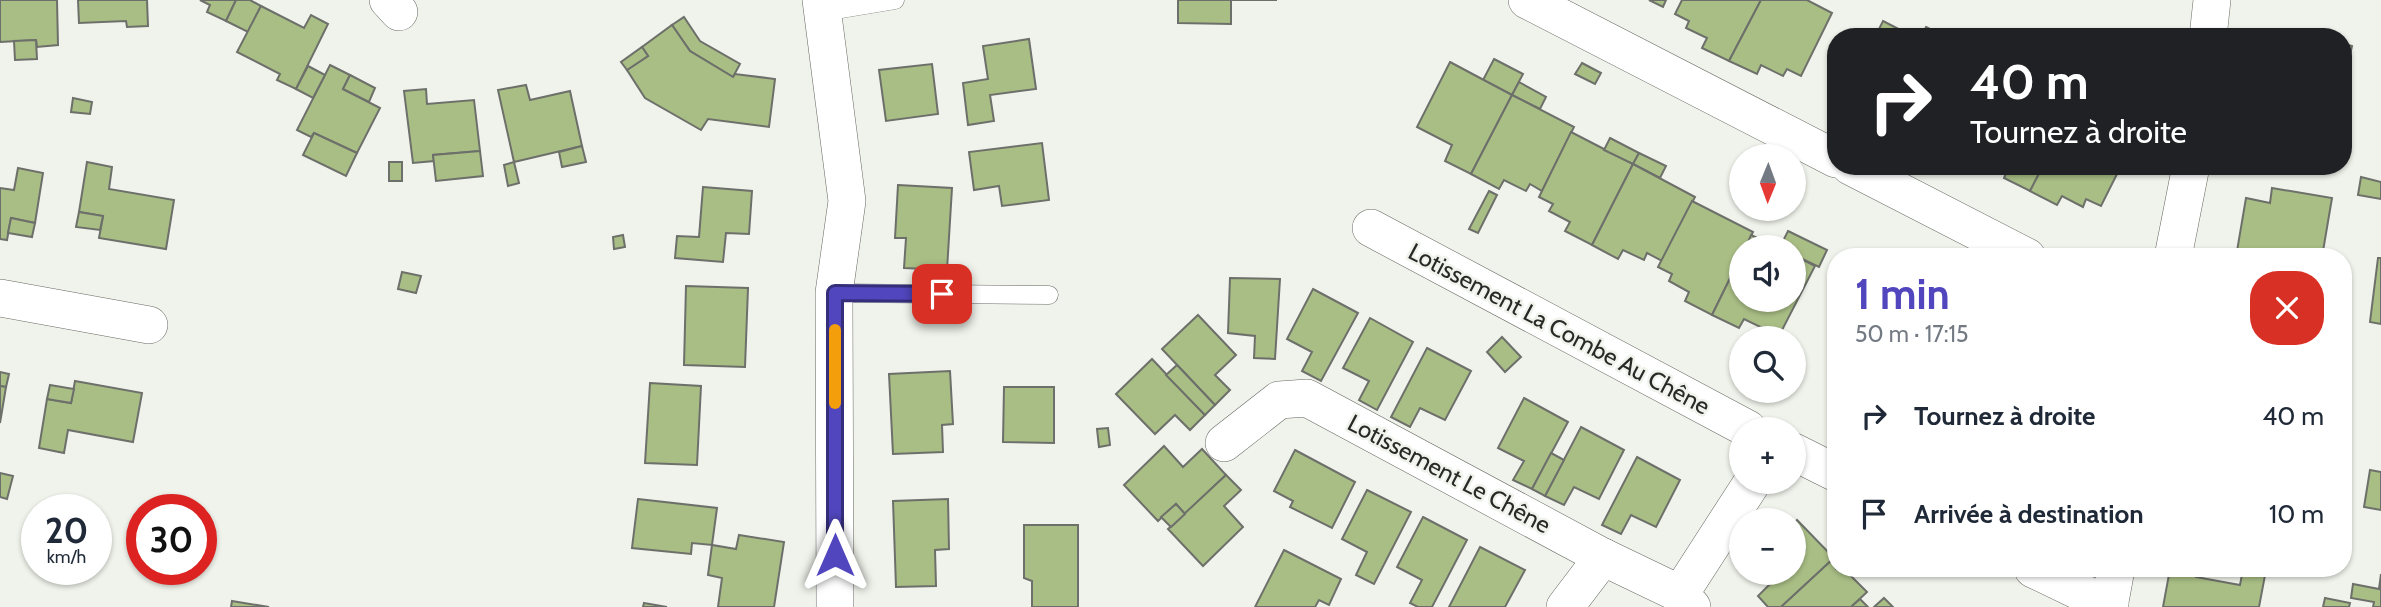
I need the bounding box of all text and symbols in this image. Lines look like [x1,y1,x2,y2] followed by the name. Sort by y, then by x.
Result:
[1970,52,2089,111] text: 40 m
[1855,56,1946,147] icon: right
[1970,112,2187,151] text: Tournez à droite
[1729,144,1806,220] north arrow
[1729,144,1806,585] map controls
[1729,235,1806,312] button: sound
[1404,237,1715,420] street label: Lotissement La Combe Au Chêne
[912,264,972,324] pin
[1855,268,1950,320] text: 1 min
[2250,271,2324,345] button: close
[923,275,961,313] icon: arrive
[1855,320,1968,348] text: 50 m · 17:15
[1729,326,1806,403] button: search
[1855,397,1893,435] icon: right
[1914,400,2096,432] text: Tournez à droite
[2262,400,2324,432] text: 40 m
[1343,408,1556,539] street label: Lotissement Le Chêne
[1729,417,1806,494] button: +
[126,494,217,585] speed limit sign: 30
[1855,495,1893,533] icon: arrive
[1914,498,2144,530] text: Arrivée à destination
[2269,498,2324,530] text: 10 m
[1729,508,1806,585] button: −
[45,509,88,552] text: 20
[798,518,872,592] position arrow
[47,546,86,568] text: km/h

